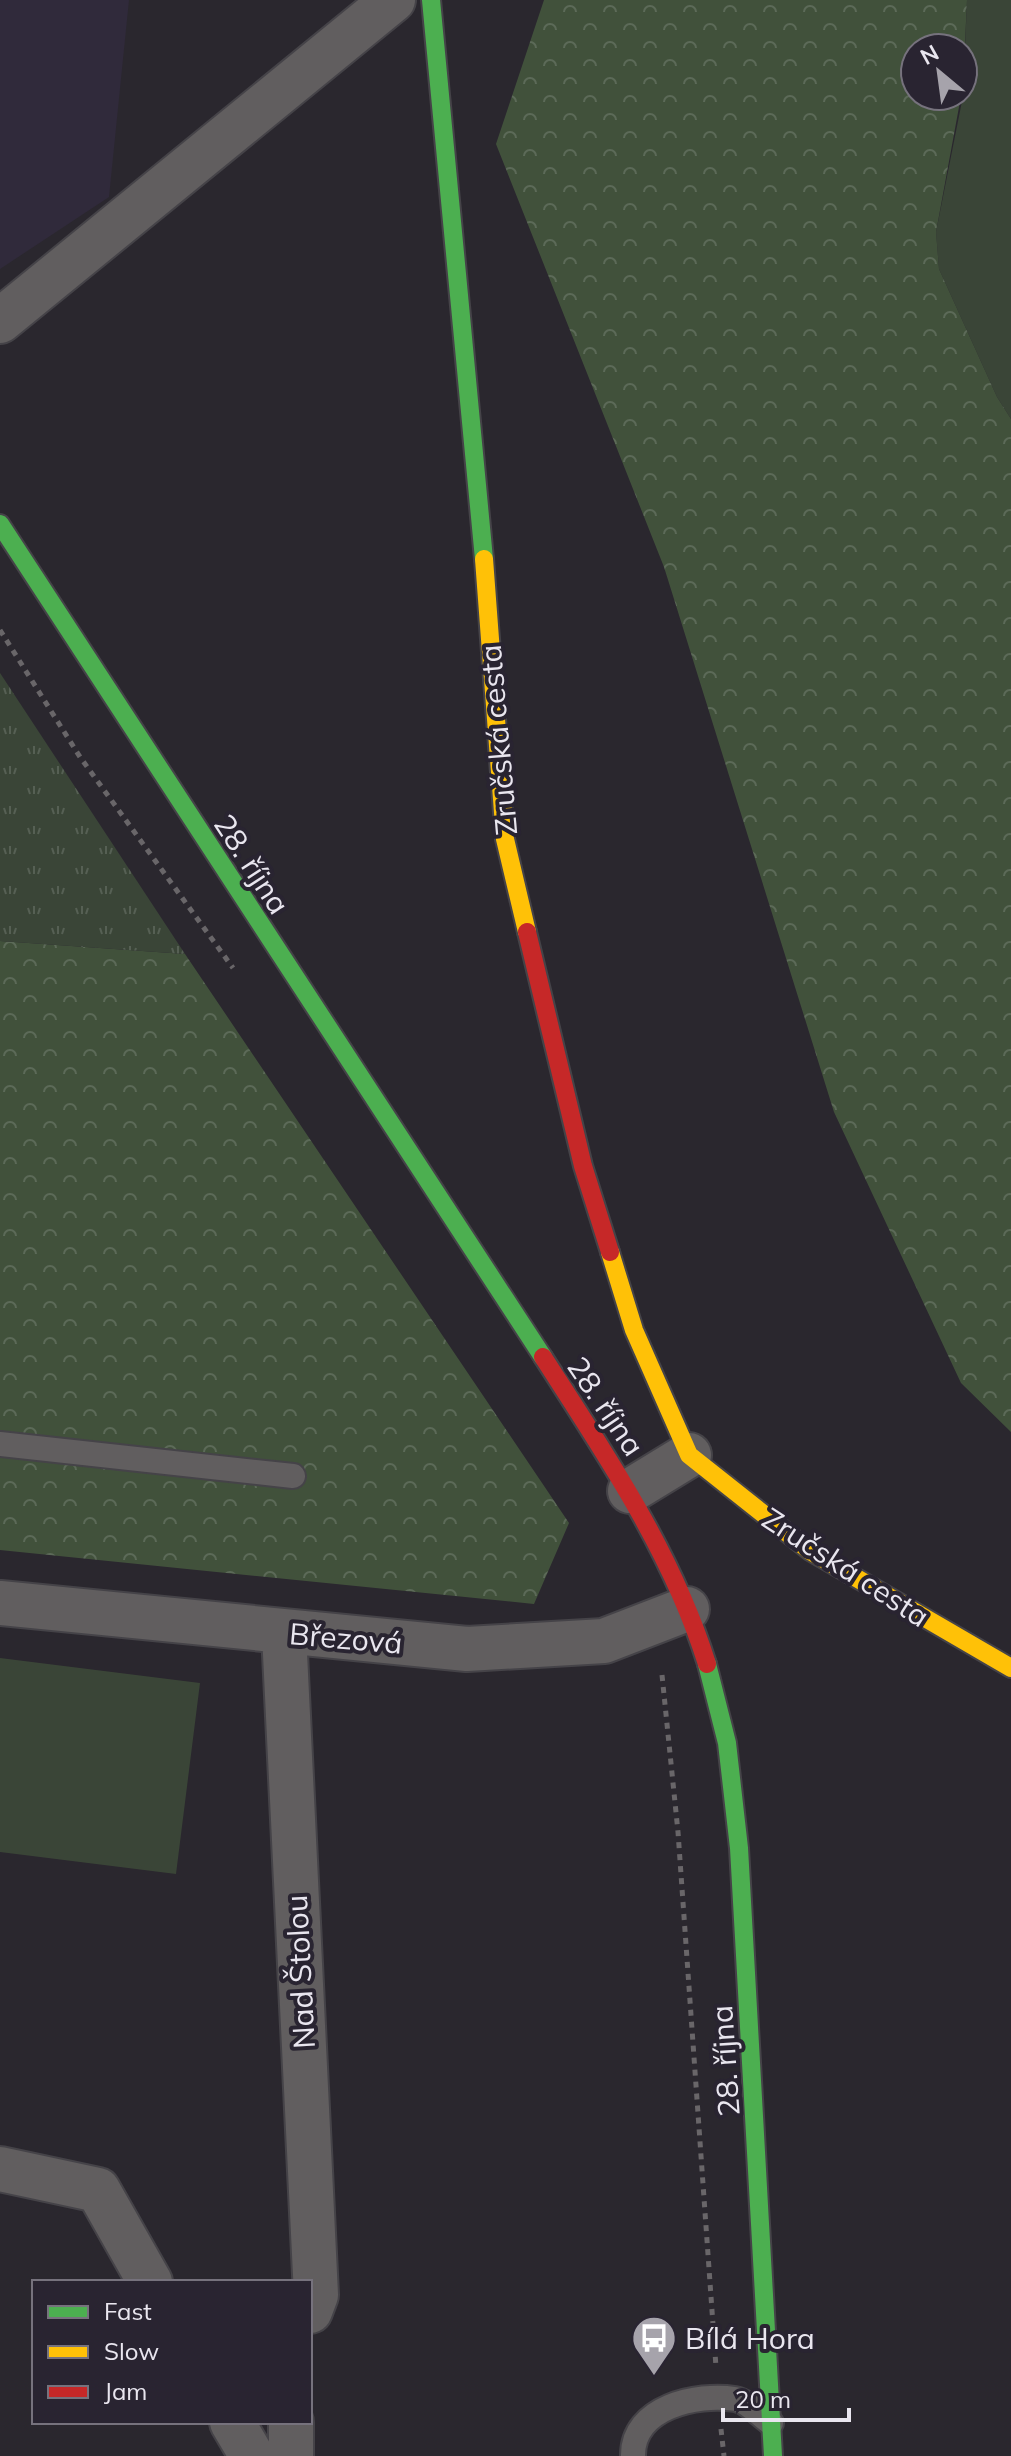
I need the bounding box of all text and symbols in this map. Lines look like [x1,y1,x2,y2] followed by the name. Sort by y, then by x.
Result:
[899,32,979,112] north arrow
[915,38,943,71] text: N
[471,643,525,837] street label: Zručská cesta
[206,807,298,921] street label: 28. října
[559,1349,653,1463] street label: 28. října
[755,1499,937,1635] street label: Zručská cesta
[288,1614,404,1662] street label: Březová
[277,1894,323,2050] street label: Nad Štolou
[702,2004,748,2118] street label: 28. října
[32,2280,312,2424] legend
[104,2296,152,2326] text: Fast
[630,2314,678,2377] bus stop icon: Bílá Hora
[685,2319,815,2357] place label: Bílá Hora
[104,2336,159,2366] text: Slow
[723,2372,849,2422] scale bar
[104,2376,147,2406] text: Jam
[735,2384,791,2414] text: 20 m

